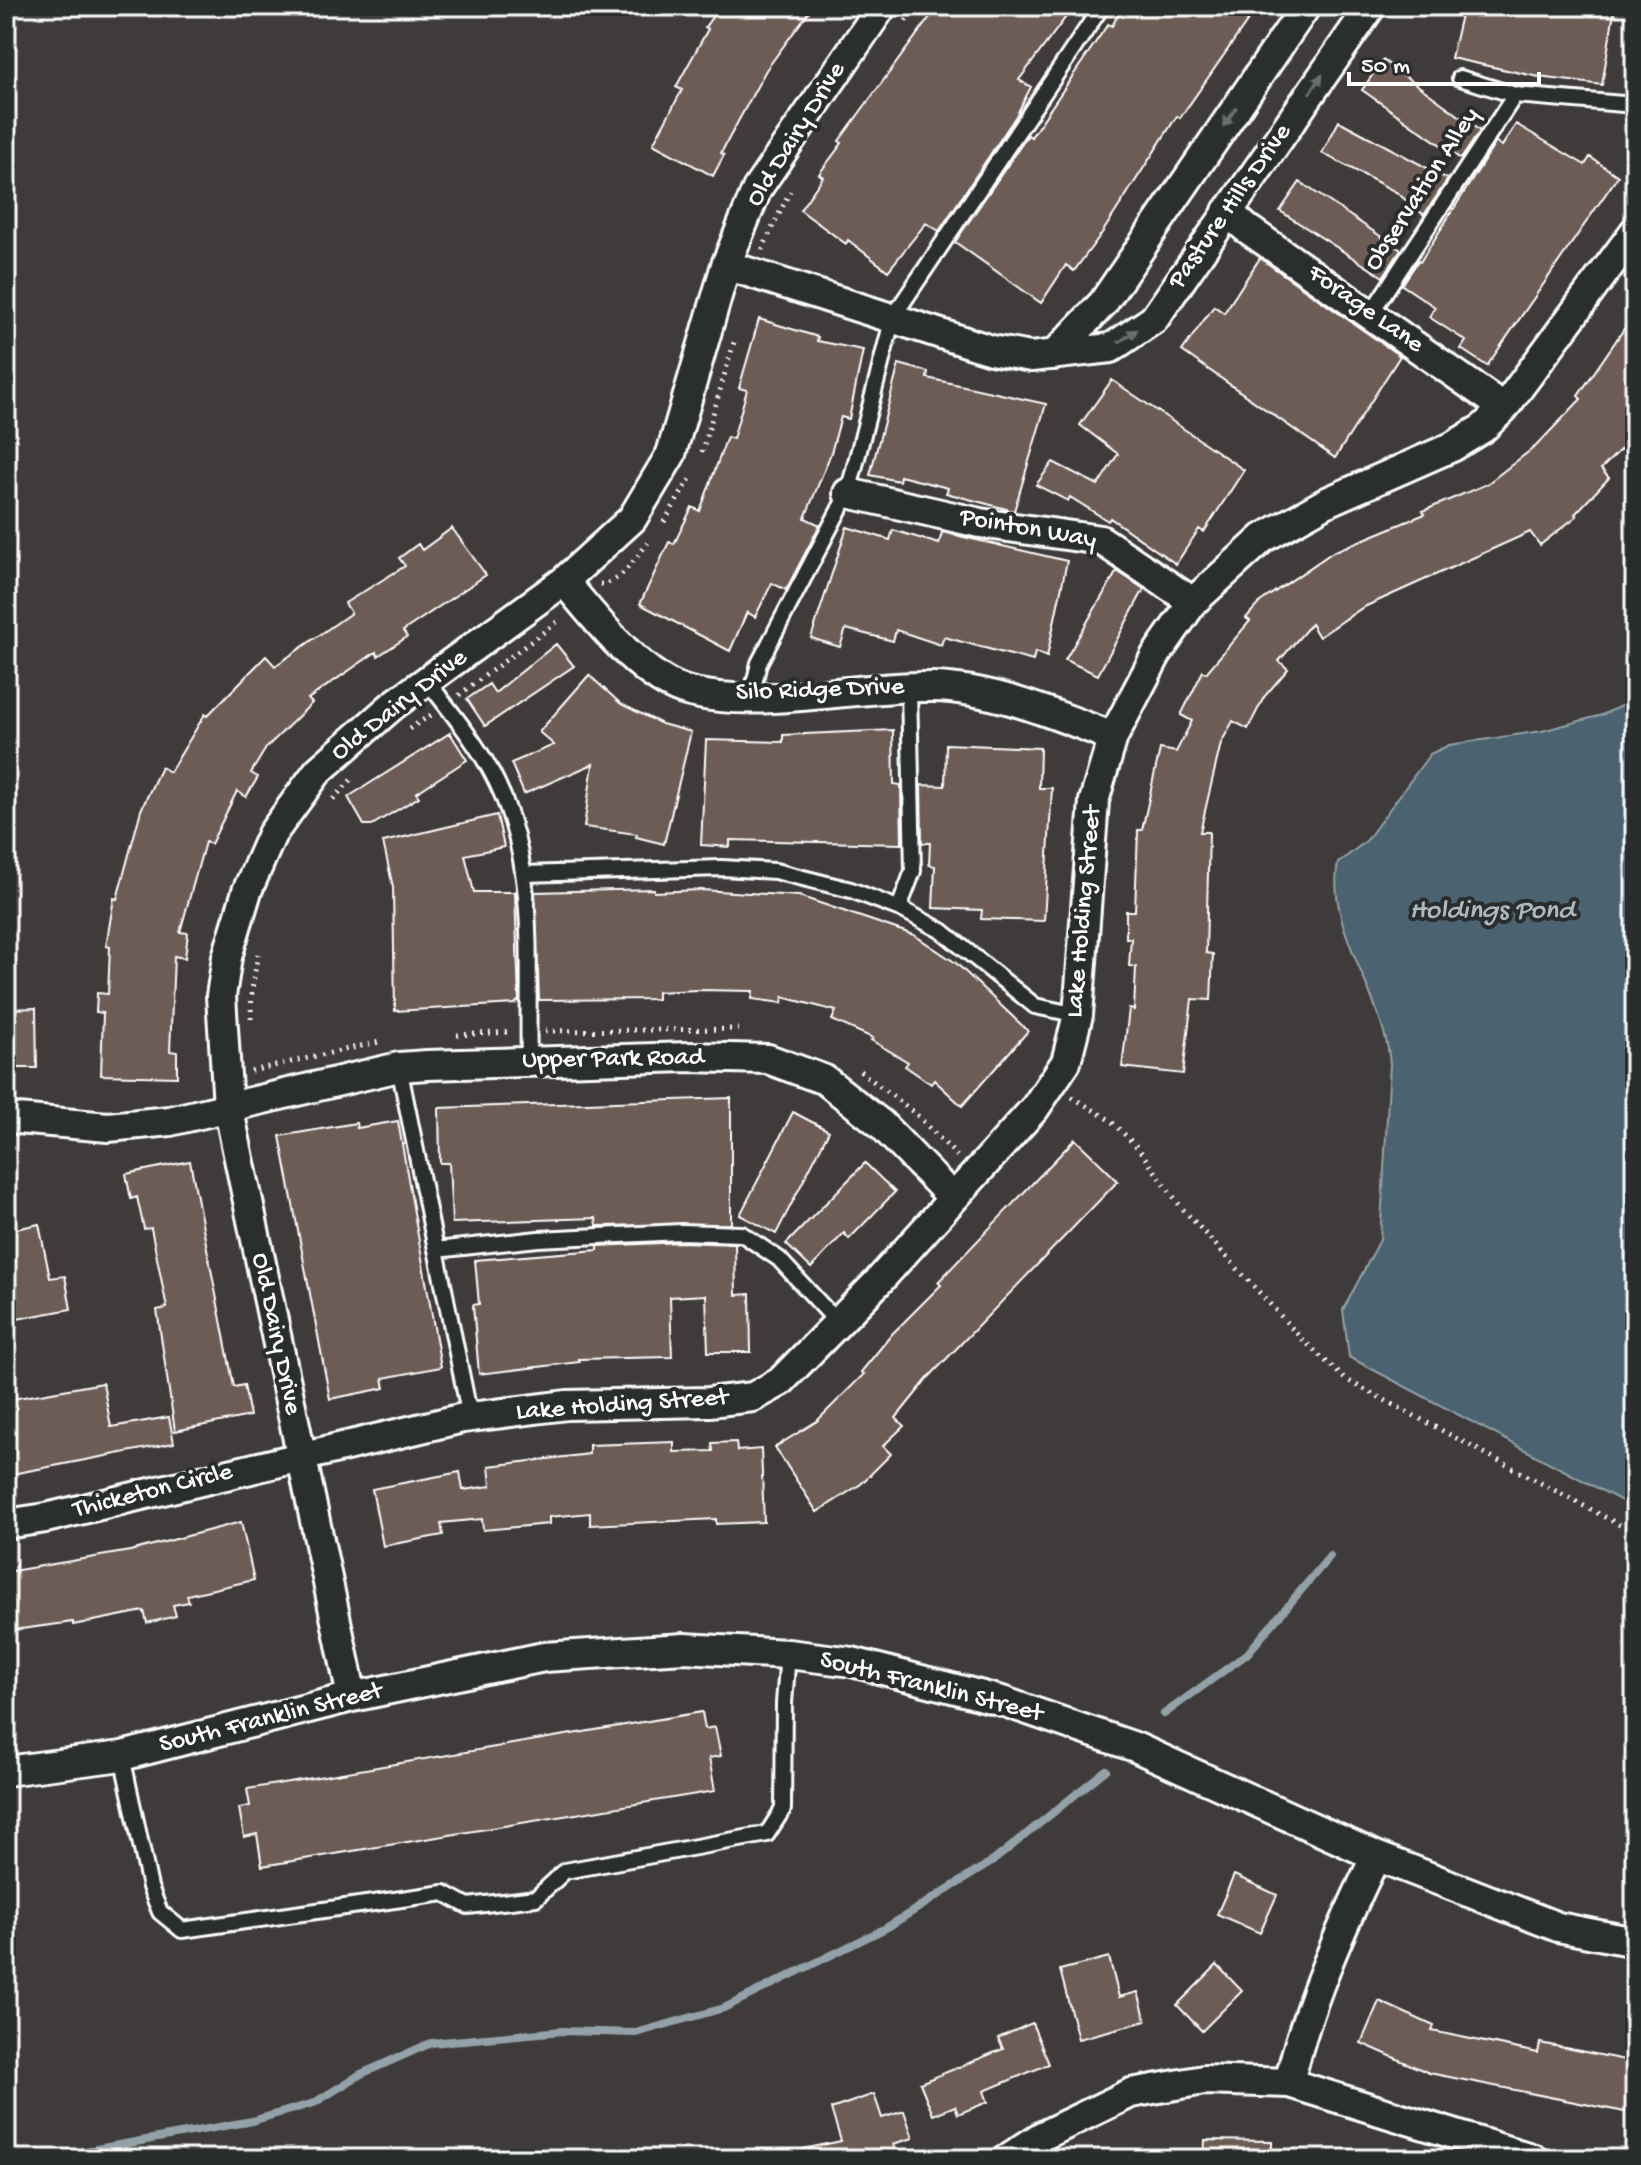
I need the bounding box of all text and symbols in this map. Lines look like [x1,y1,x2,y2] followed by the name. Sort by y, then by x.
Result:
[1349,36,1539,86] scale bar
[1361,53,1410,82] text: 50 m
[740,56,854,213] street label: Old Dairy Drive
[1308,74,1323,95] one-way arrow
[1359,102,1488,278] street label: Observation Alley
[1223,106,1238,127] one-way arrow
[1162,118,1300,296] street label: Pasture Hills Drive
[1300,258,1429,362] street label: Forage Lane
[1118,329,1139,344] one-way arrow
[956,503,1099,557] street label: Pointon Way
[326,643,475,769] street label: Old Dairy Drive
[735,673,905,709] street label: Silo Ridge Drive
[1060,802,1110,1019] street label: Lake Holding Street
[1409,895,1577,928] water label: Holdings Pond
[522,1043,706,1077] street label: Upper Park Road
[243,1250,307,1418] street label: Old Dairy Drive
[515,1383,732,1429] street label: Lake Holding Street
[68,1457,236,1527] street label: Thicketon Circle
[816,1645,1048,1731] street label: South Franklin Street
[156,1676,388,1762] street label: South Franklin Street

